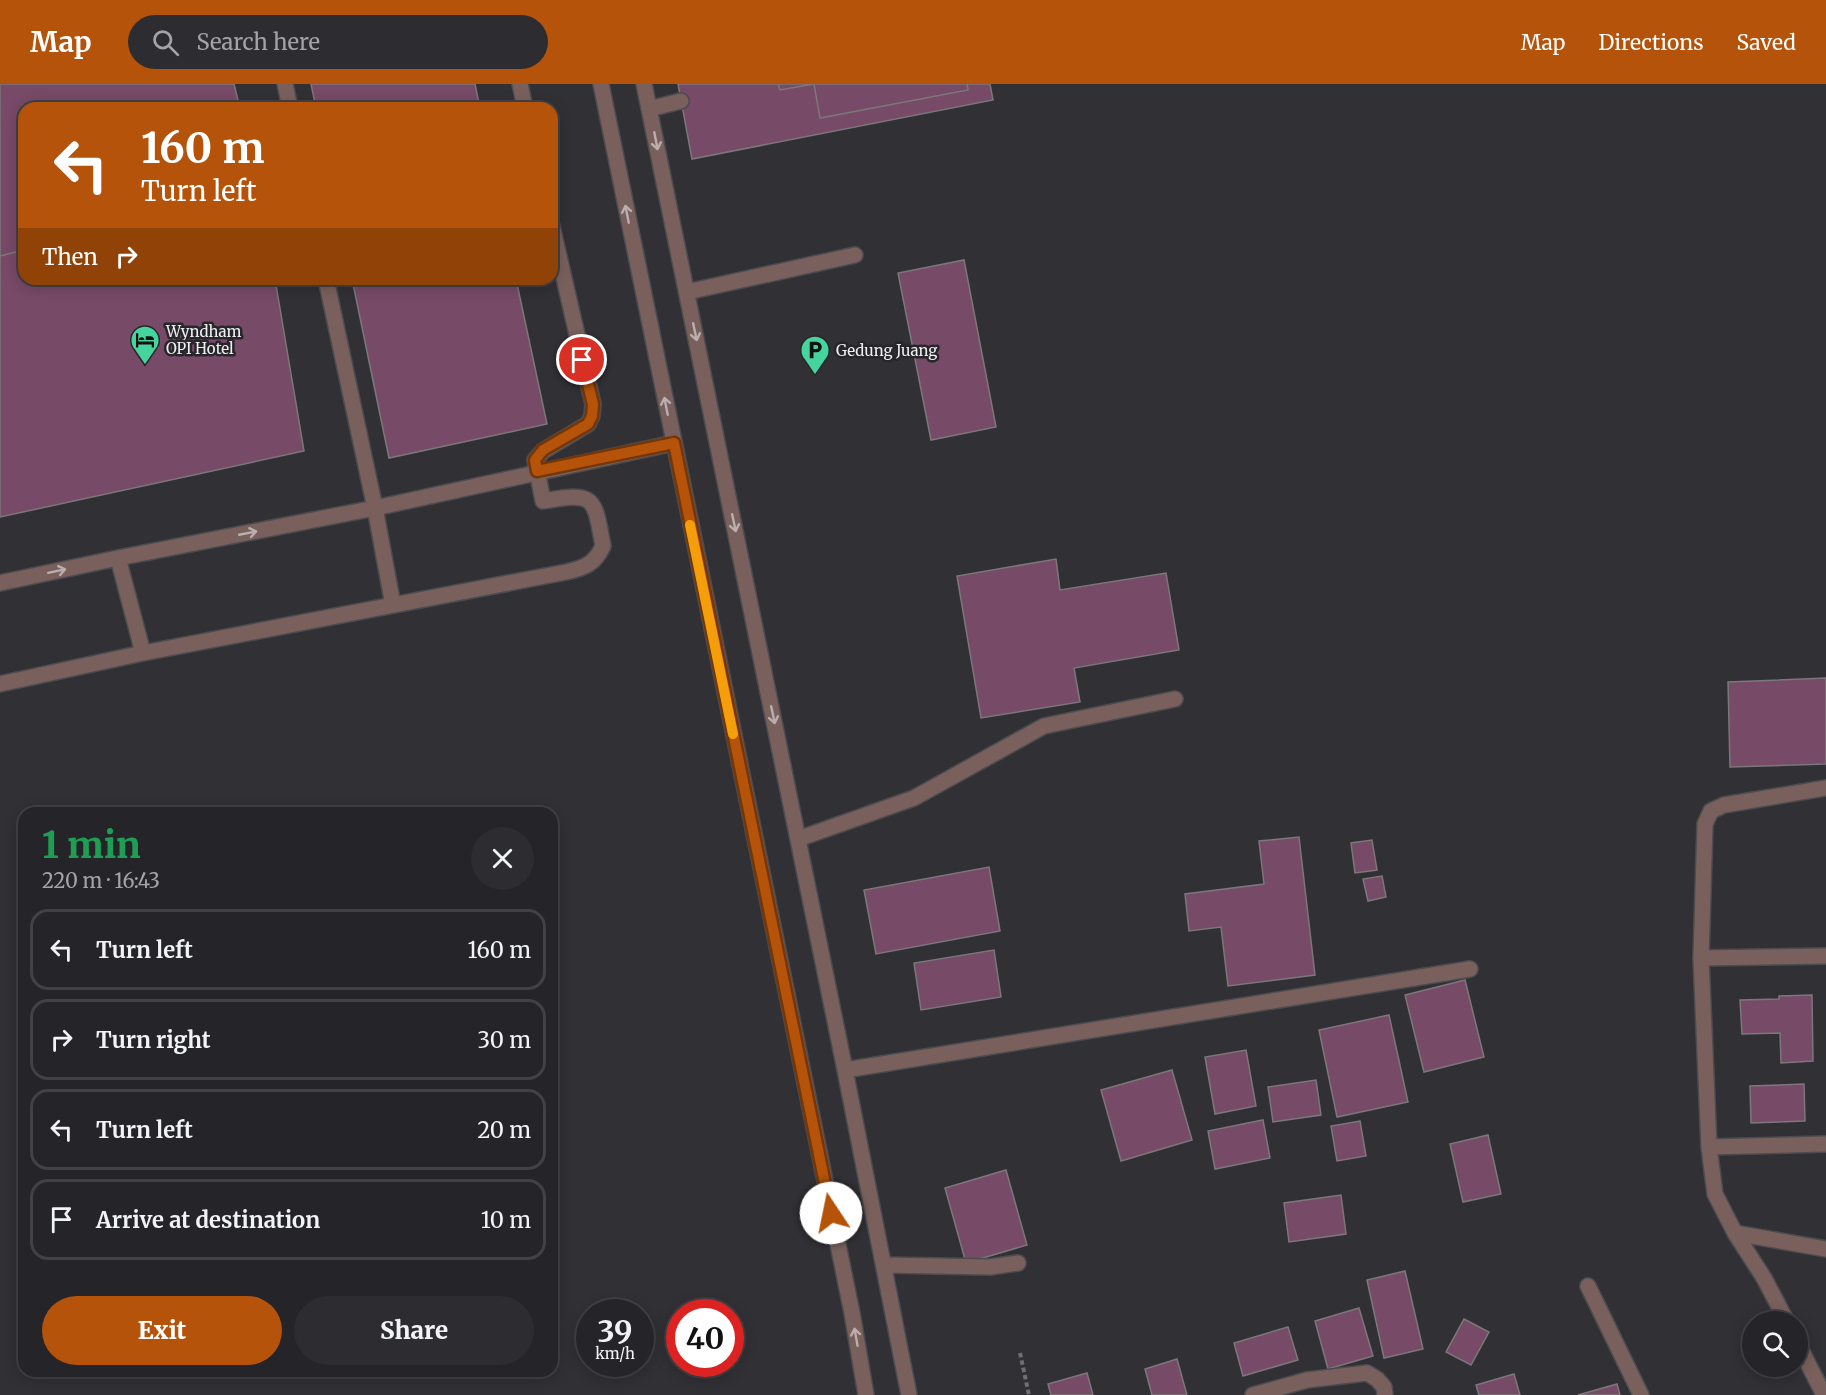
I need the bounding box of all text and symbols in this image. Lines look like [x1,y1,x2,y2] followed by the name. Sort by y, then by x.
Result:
[128,15,548,69] search box
[30,24,92,60] text: Map
[149,26,182,59] icon: search
[197,28,320,56] text: Search here
[1521,29,1565,56] text: Map
[1598,29,1703,56] text: Directions
[1736,29,1796,56] text: Saved
[141,122,265,174] text: 160 m
[42,126,120,204] icon: left
[651,131,662,151] one-way arrow
[141,174,256,208] text: Turn left
[621,205,632,225] one-way arrow
[110,240,143,273] icon: right
[42,243,98,271] text: Then
[165,322,241,358] place label: Wyndham OPI Hotel
[690,322,701,342] one-way arrow
[129,324,161,366] hotel icon: Wyndham OPI Hotel
[556,334,607,385] pin
[799,334,831,376] parking icon: Gedung Juang
[836,341,937,360] place label: Gedung Juang
[565,343,598,376] icon: arrive
[660,396,671,416] one-way arrow
[729,513,740,533] one-way arrow
[238,527,258,538] one-way arrow
[47,565,66,576] one-way arrow
[768,704,779,724] one-way arrow
[42,823,141,868] text: 1 min
[471,827,534,890] button: close
[42,868,160,893] text: 220 m · 16:43
[45,933,78,966] icon: left
[96,936,193,964] text: Turn left
[467,936,531,964] text: 160 m
[45,1023,78,1056] icon: right
[96,1026,210,1054] text: Turn right
[477,1026,531,1054] text: 30 m
[45,1113,78,1146] icon: left
[96,1116,193,1144] text: Turn left
[477,1116,531,1144] text: 20 m
[799,1181,863,1245] position arrow
[45,1203,78,1236] icon: arrive
[96,1206,320,1234] text: Arrive at destination
[481,1206,531,1234] text: 10 m
[42,1296,282,1365] button: Exit
[294,1296,534,1365] button: Share
[666,1299,744,1377] speed limit sign: 40
[1742,1311,1808,1377] map controls
[1742,1311,1808,1377] button: search
[598,1312,632,1350] text: 39
[850,1328,861,1348] one-way arrow
[595,1344,635,1363] text: km/h

